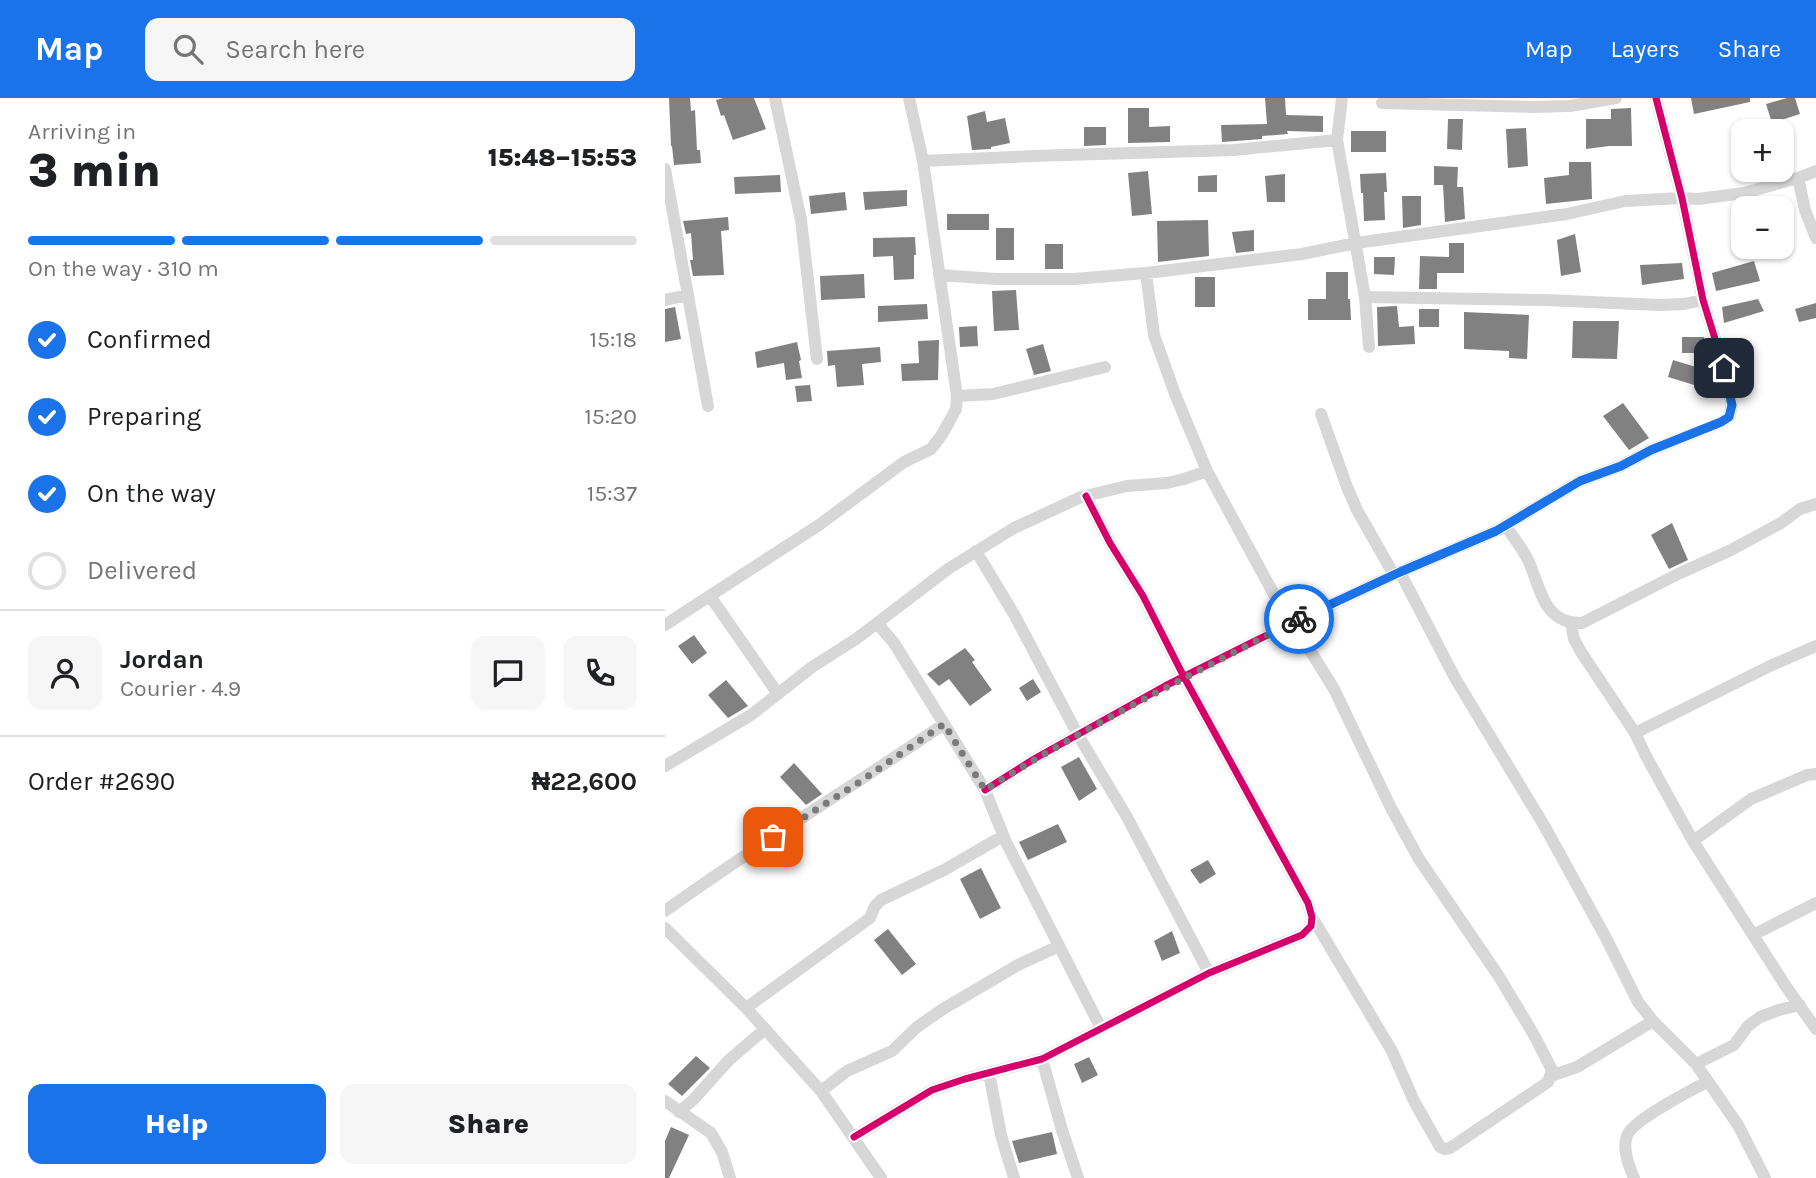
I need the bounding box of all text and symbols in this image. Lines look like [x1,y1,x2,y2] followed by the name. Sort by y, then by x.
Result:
[145,18,635,81] search box
[35,30,103,68] text: Map
[169,30,207,68] icon: search
[225,34,365,65] text: Search here
[1525,35,1573,63] text: Map
[1611,35,1680,63] text: Layers
[1718,35,1781,63] text: Share
[28,118,136,145] text: Arriving in
[1731,119,1794,259] map controls
[1731,119,1794,182] button: +
[488,142,637,173] text: 15:48–15:53
[28,144,161,198] text: 3 min
[1731,196,1794,259] button: −
[28,255,219,282] text: On the way · 310 m
[28,321,66,359] icon: check
[87,324,212,355] text: Confirmed
[589,326,637,353] text: 15:18
[1694,338,1754,398] pin
[1705,349,1743,387] icon: home
[28,398,66,436] icon: check
[87,401,201,432] text: Preparing
[584,403,637,430] text: 15:20
[28,475,66,513] icon: check
[87,478,216,509] text: On the way
[587,480,637,507] text: 15:37
[87,555,197,586] text: Delivered
[1264,584,1334,654] courier
[1280,600,1318,638] icon: bike
[28,636,102,710] button: person
[471,636,545,710] button: chat
[563,636,637,710] button: phone
[120,644,204,675] text: Jordan
[120,675,241,702] text: Courier · 4.9
[28,766,175,797] text: Order #2690
[532,766,637,797] text: ₦22,600
[743,807,803,867] pin
[754,818,792,856] icon: bag
[28,1084,326,1164] button: Help
[340,1084,637,1164] button: Share

